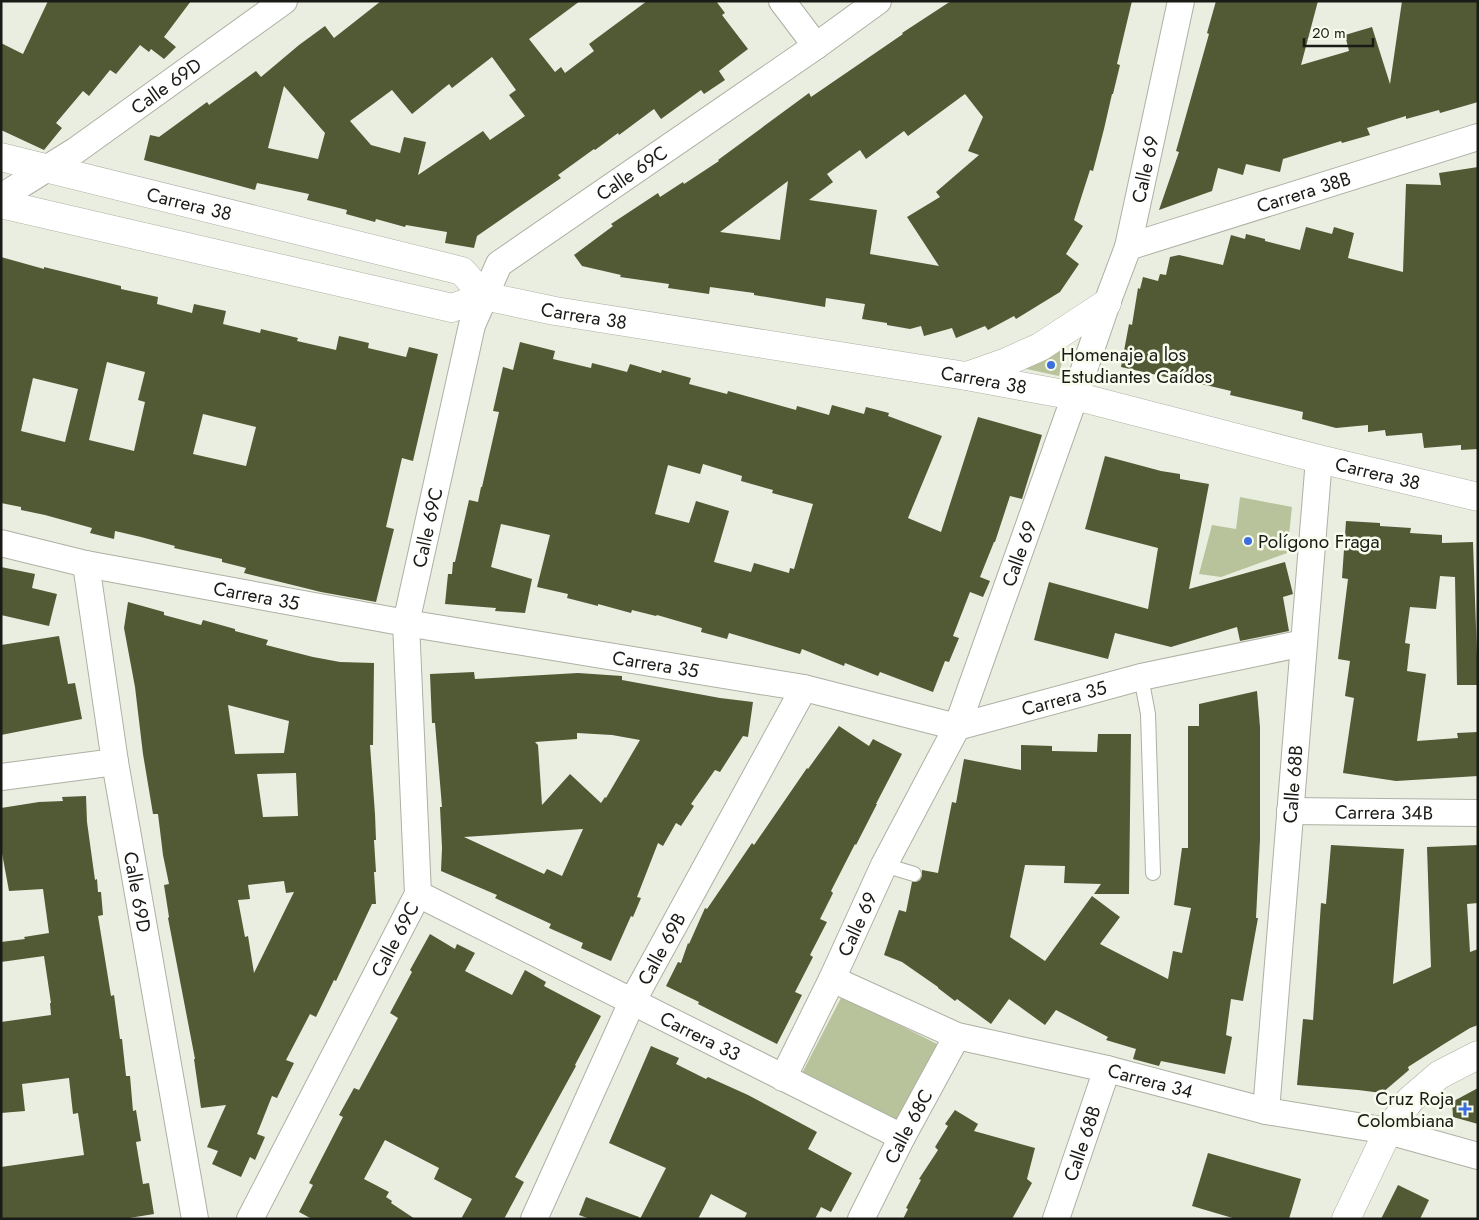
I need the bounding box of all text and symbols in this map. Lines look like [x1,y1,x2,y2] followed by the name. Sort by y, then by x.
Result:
[1304,15,1373,47] scale bar
[1312,22,1346,44] text: 20 m
[125,51,207,121] street label: Calle 69D
[1125,133,1166,206] street label: Calle 69
[591,139,673,207] street label: Calle 69C
[1253,165,1354,220] street label: Carrera 38B
[144,181,235,228] street label: Carrera 38
[538,295,629,336] street label: Carrera 38
[1061,341,1213,390] place label: Homenaje a los Estudiantes Caídos
[939,359,1029,401] street label: Carrera 38
[1045,359,1057,371] marker: Homenaje a los Estudiantes Caídos
[1332,450,1423,497] street label: Carrera 38
[406,485,450,570] street label: Calle 69C
[995,517,1043,590] street label: Calle 69
[1258,528,1380,555] place label: Polígono Fraga
[1242,535,1254,547] marker: Polígono Fraga
[211,575,302,617] street label: Carrera 35
[610,644,701,685] street label: Carrera 35
[1019,674,1110,723] street label: Carrera 35
[1276,744,1310,824] street label: Calle 68B
[1335,798,1433,827] street label: Carrera 34B
[117,850,158,934] street label: Calle 69D
[831,887,884,961] street label: Calle 69
[364,897,426,982] street label: Calle 69C
[631,908,692,990] street label: Calle 69B
[655,1005,745,1068] street label: Carrera 33
[1105,1057,1196,1105] street label: Carrera 34
[878,1085,939,1168] street label: Calle 68C
[1357,1085,1454,1134] place label: Cruz Roja Colombiana
[1057,1102,1108,1185] street label: Calle 68B
[1458,1102,1472,1116] marker: Cruz Roja Colombiana

